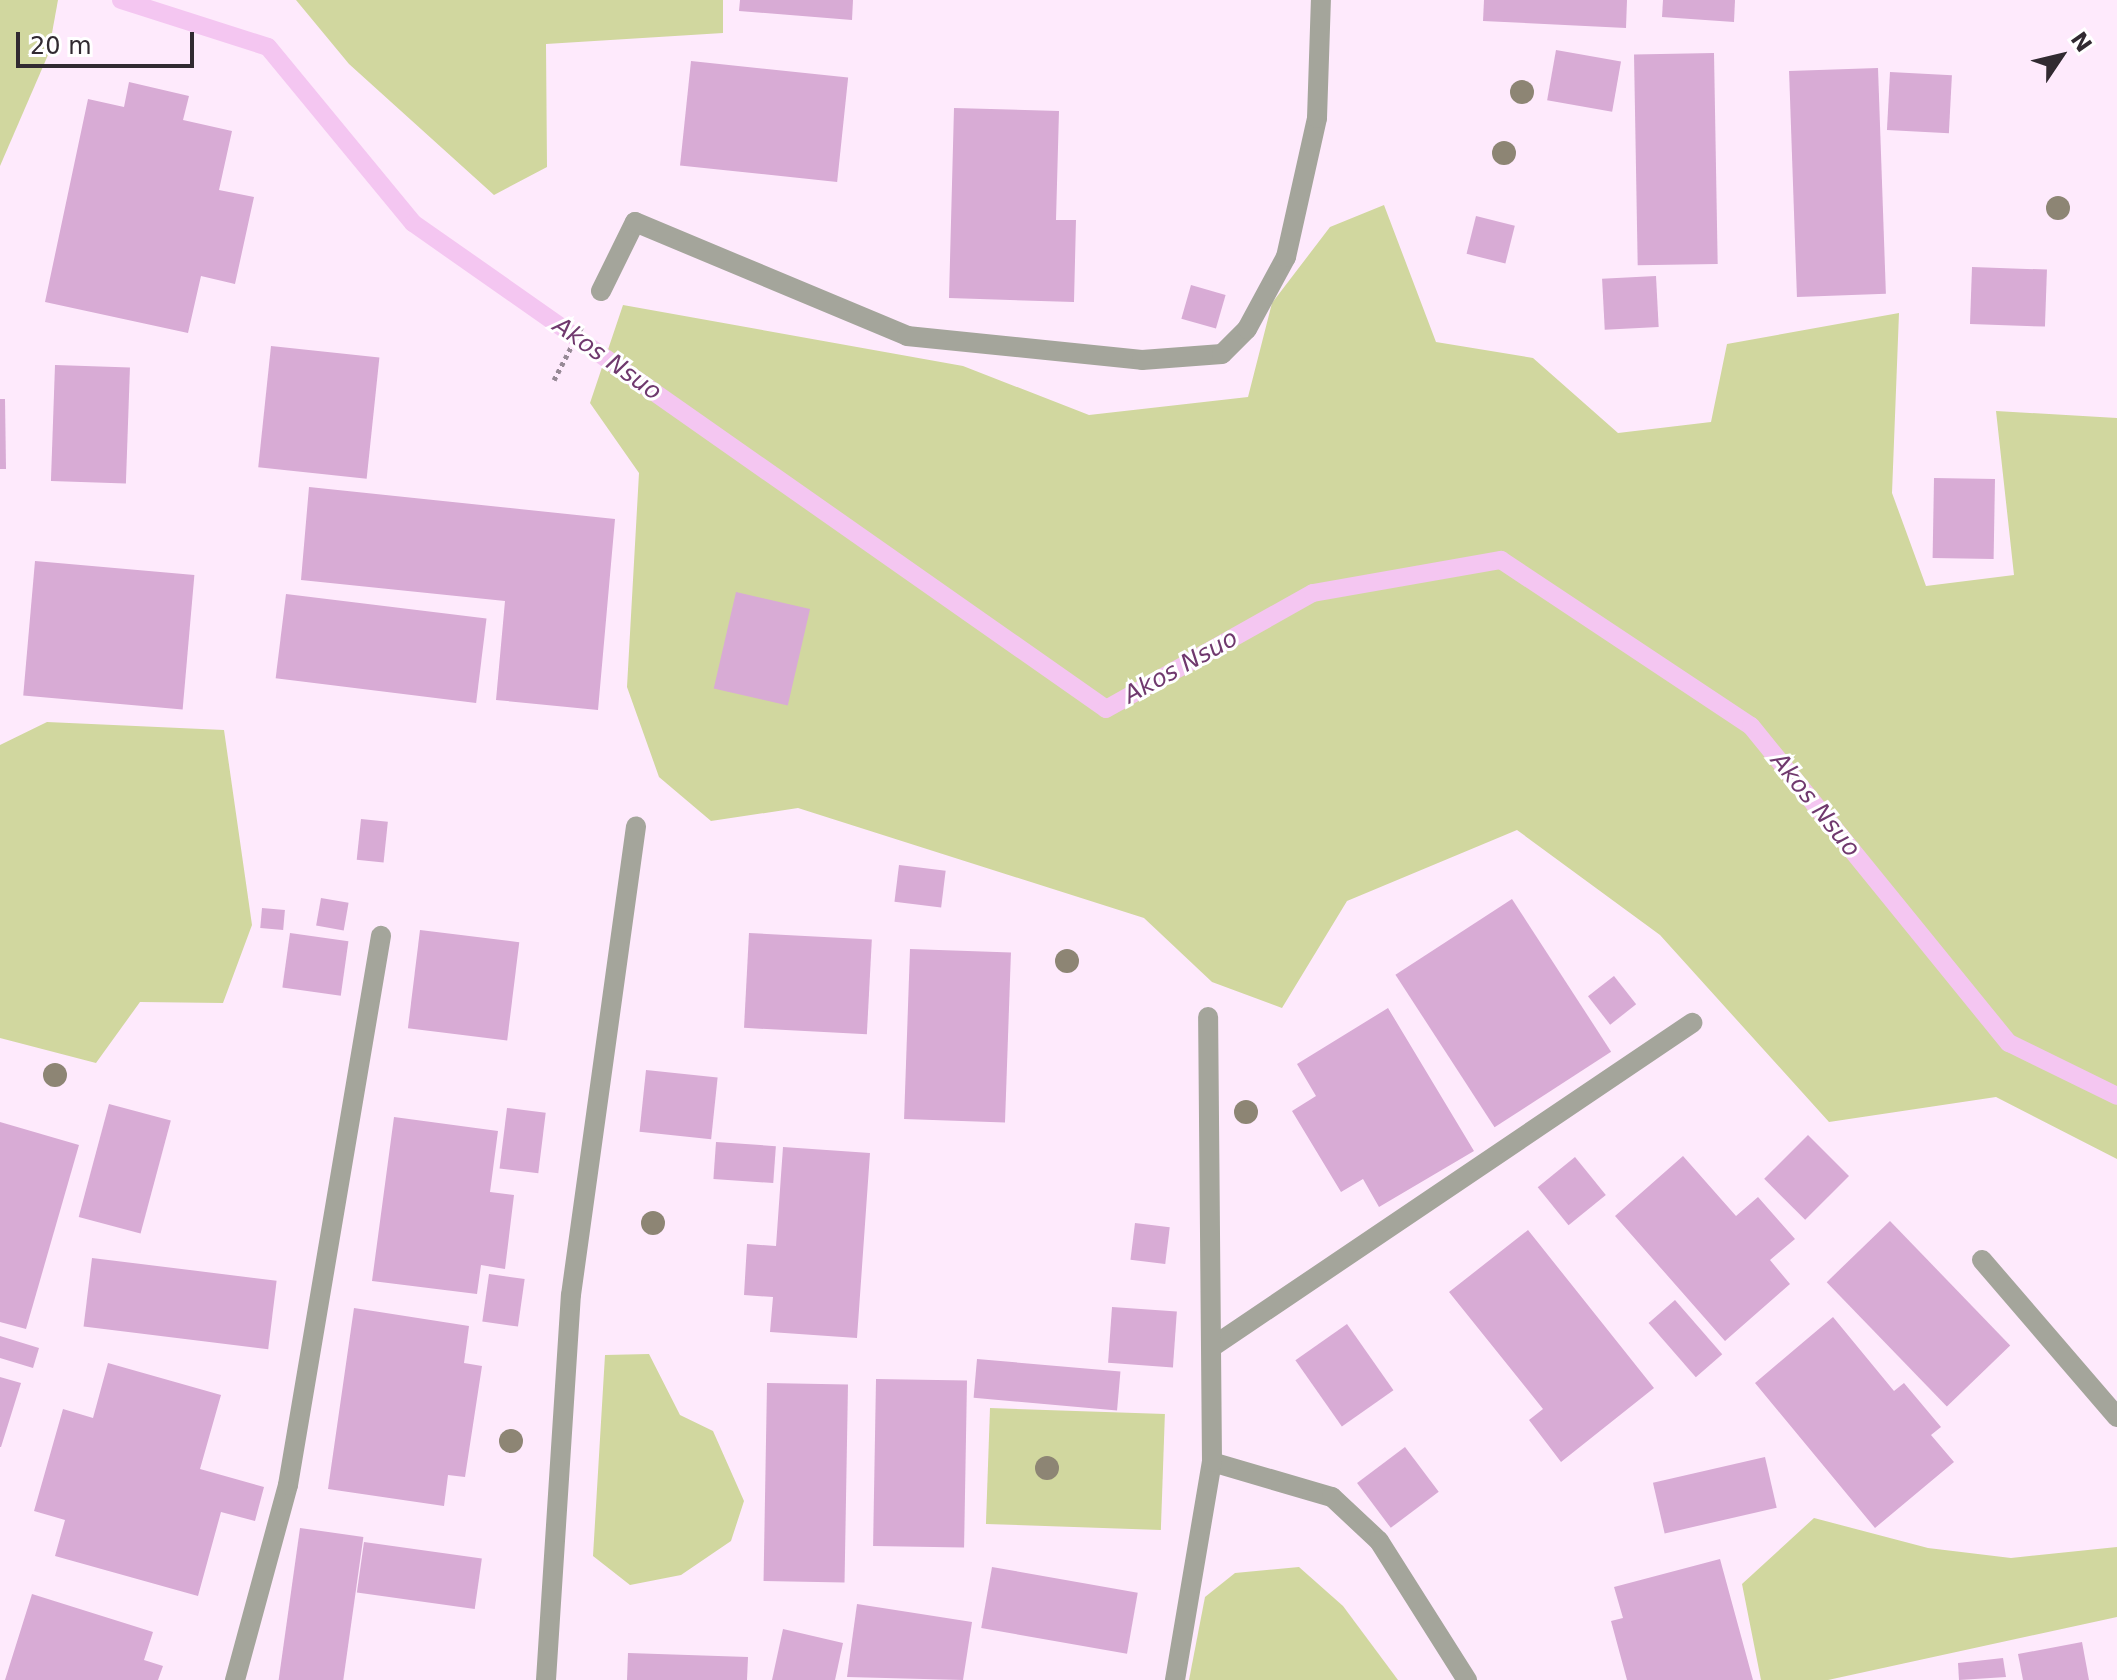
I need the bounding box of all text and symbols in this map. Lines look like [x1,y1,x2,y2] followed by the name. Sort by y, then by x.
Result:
[20,16,198,66] scale bar
[2021,16,2101,96] north arrow
[2066,27,2097,57] text: N
[30,32,92,60] text: 20 m
[547,311,667,407] water label: Akos Nsuo
[1119,624,1243,710] water label: Akos Nsuo
[1764,747,1866,863] water label: Akos Nsuo

